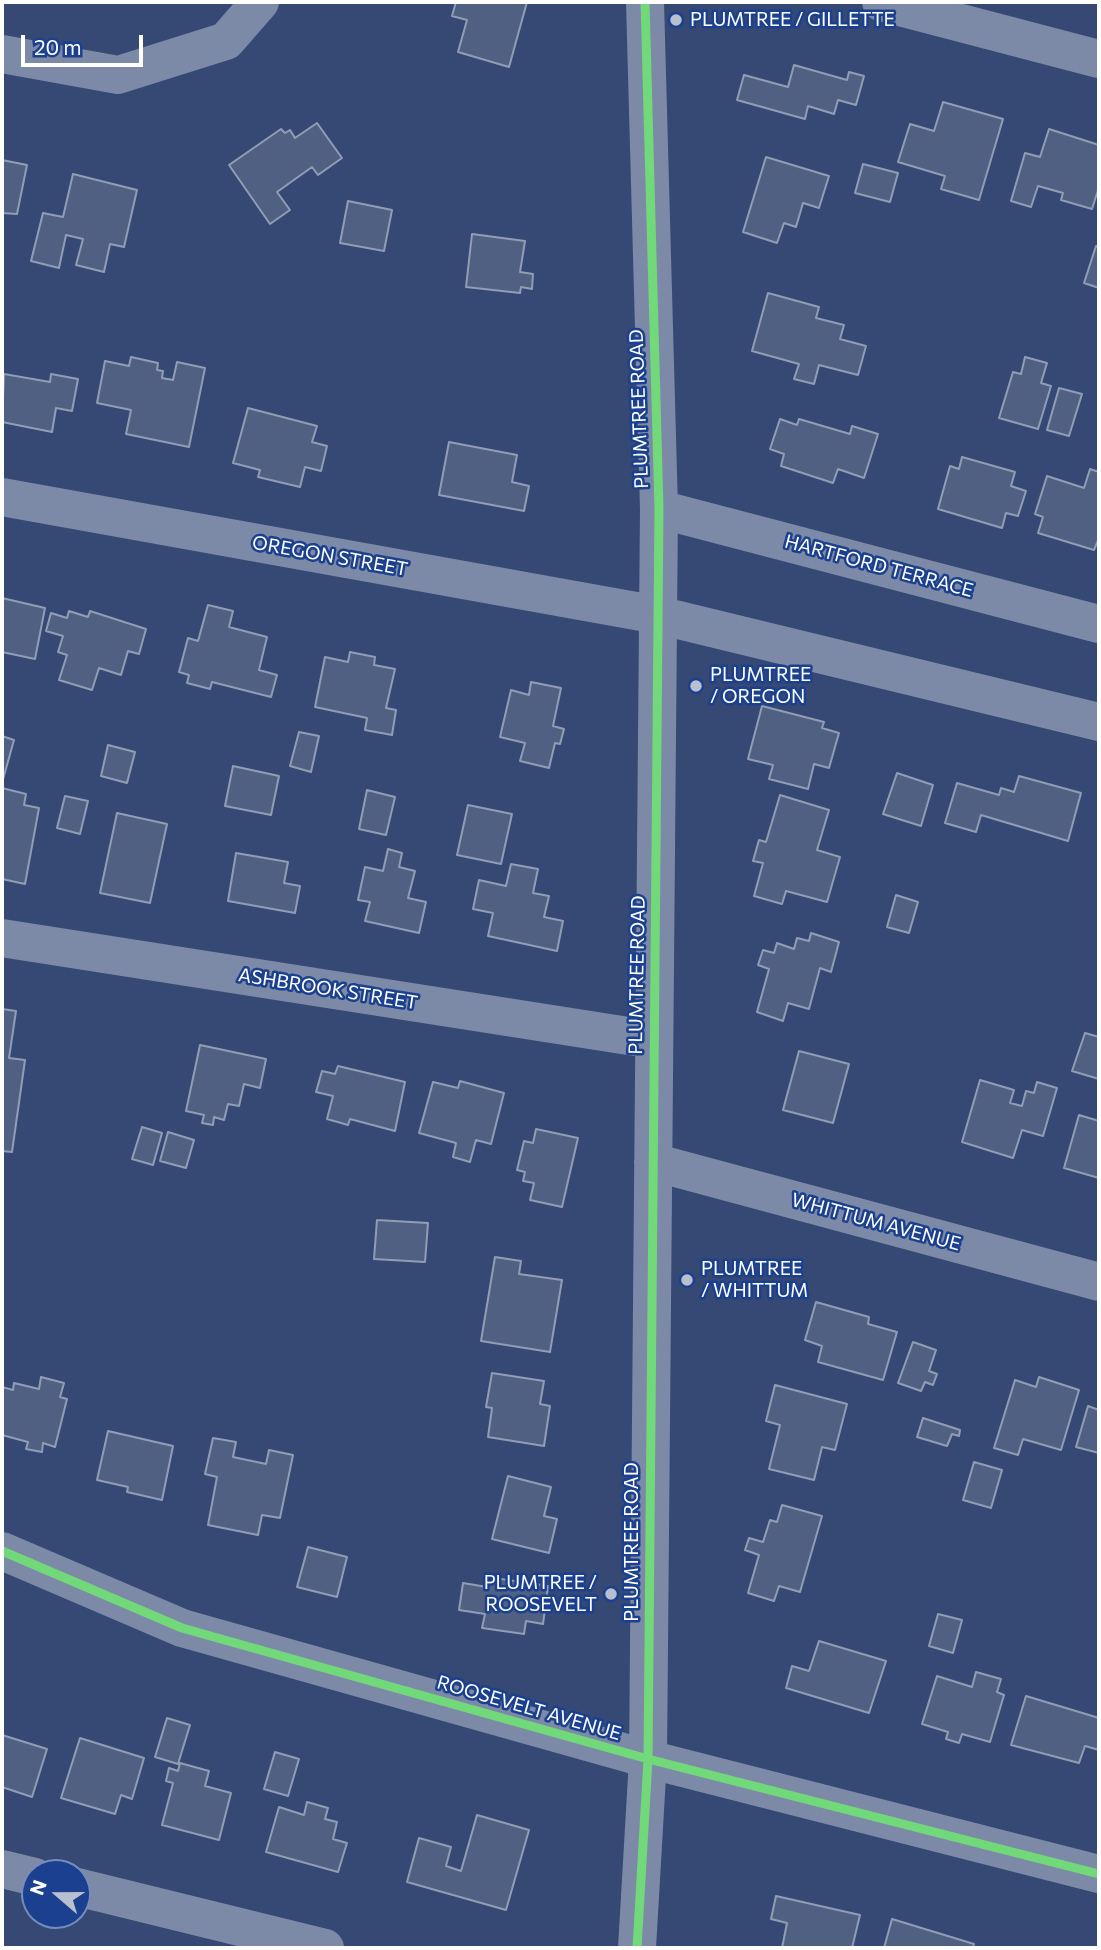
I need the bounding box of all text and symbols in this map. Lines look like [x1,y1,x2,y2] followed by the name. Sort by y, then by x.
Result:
[690,9,895,31] place label: PLUMTREE / GILLETTE
[668,12,684,28] marker: PLUMTREE / GILLETTE
[24,21,147,65] scale bar
[34,34,82,59] text: 20 m
[625,329,653,489] street label: PLUMTREE ROAD
[782,530,976,602] street label: HARTFORD TERRACE
[250,531,410,581] street label: OREGON STREET
[710,664,811,708] place label: PLUMTREE / OREGON
[688,678,704,694] marker: PLUMTREE / OREGON
[624,895,650,1055] street label: PLUMTREE ROAD
[237,964,419,1014] street label: ASHBROOK STREET
[789,1188,963,1256] street label: WHITTUM AVENUE
[701,1258,808,1302] place label: PLUMTREE / WHITTUM
[679,1272,695,1288] marker: PLUMTREE / WHITTUM
[621,1462,643,1622] street label: PLUMTREE ROAD
[484,1572,597,1616] place label: PLUMTREE / ROOSEVELT
[603,1586,619,1602] marker: PLUMTREE / ROOSEVELT
[434,1671,624,1745] street label: ROOSEVELT AVENUE
[21,1859,91,1929] north arrow
[24,1877,51,1898] text: N

